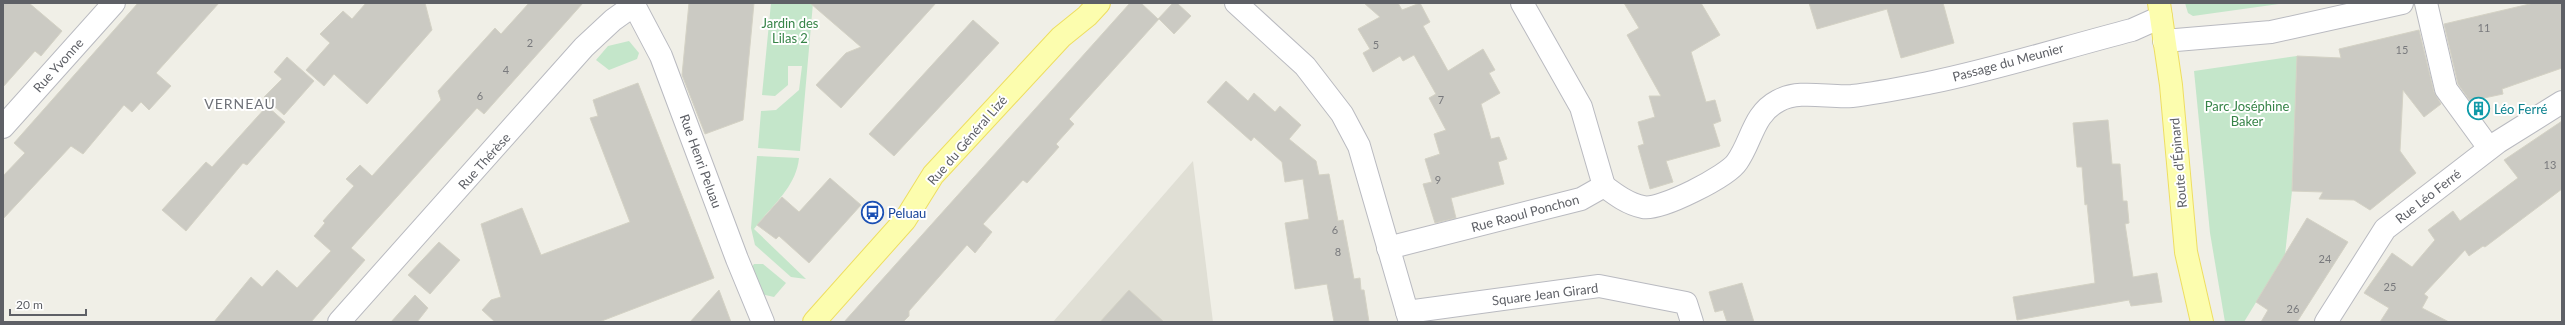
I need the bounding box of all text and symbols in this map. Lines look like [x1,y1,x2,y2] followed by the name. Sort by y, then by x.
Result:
[762,15,819,46] park label: Jardin des Lilas 2
[2478,21,2490,34] house number: 11
[29,34,87,95] street label: Rue Yvonne
[527,36,533,49] house number: 2
[1373,38,1379,51] house number: 5
[1951,39,2066,85] street label: Passage du Meunier
[2396,43,2408,56] house number: 15
[503,63,510,76] house number: 4
[477,89,483,102] house number: 6
[924,92,1010,188] street label: Rue du Général Lizé
[1438,93,1444,106] house number: 7
[204,95,276,112] district label: VERNEAU
[2466,96,2492,122] building icon: Léo Ferré
[2205,98,2289,129] park label: Parc Joséphine Baker
[2494,101,2548,117] place label: Léo Ferré
[677,112,725,210] street label: Rue Henri Peluau
[2166,117,2190,209] street label: Route d'Épinard
[454,129,514,193] street label: Rue Thérèse
[2544,158,2556,171] house number: 13
[2392,165,2464,227] street label: Rue Léo Ferré
[1435,173,1441,186] house number: 9
[1469,191,1581,235] street label: Rue Raoul Ponchon
[860,200,886,226] bus stop icon: Peluau
[888,205,926,221] place label: Peluau
[1332,223,1338,236] house number: 6
[1335,245,1341,258] house number: 8
[2319,252,2332,265] house number: 24
[1491,280,1599,308] street label: Square Jean Girard
[2384,280,2396,293] house number: 25
[10,291,86,317] scale bar
[16,297,43,312] text: 20 m
[2287,302,2299,315] house number: 26

